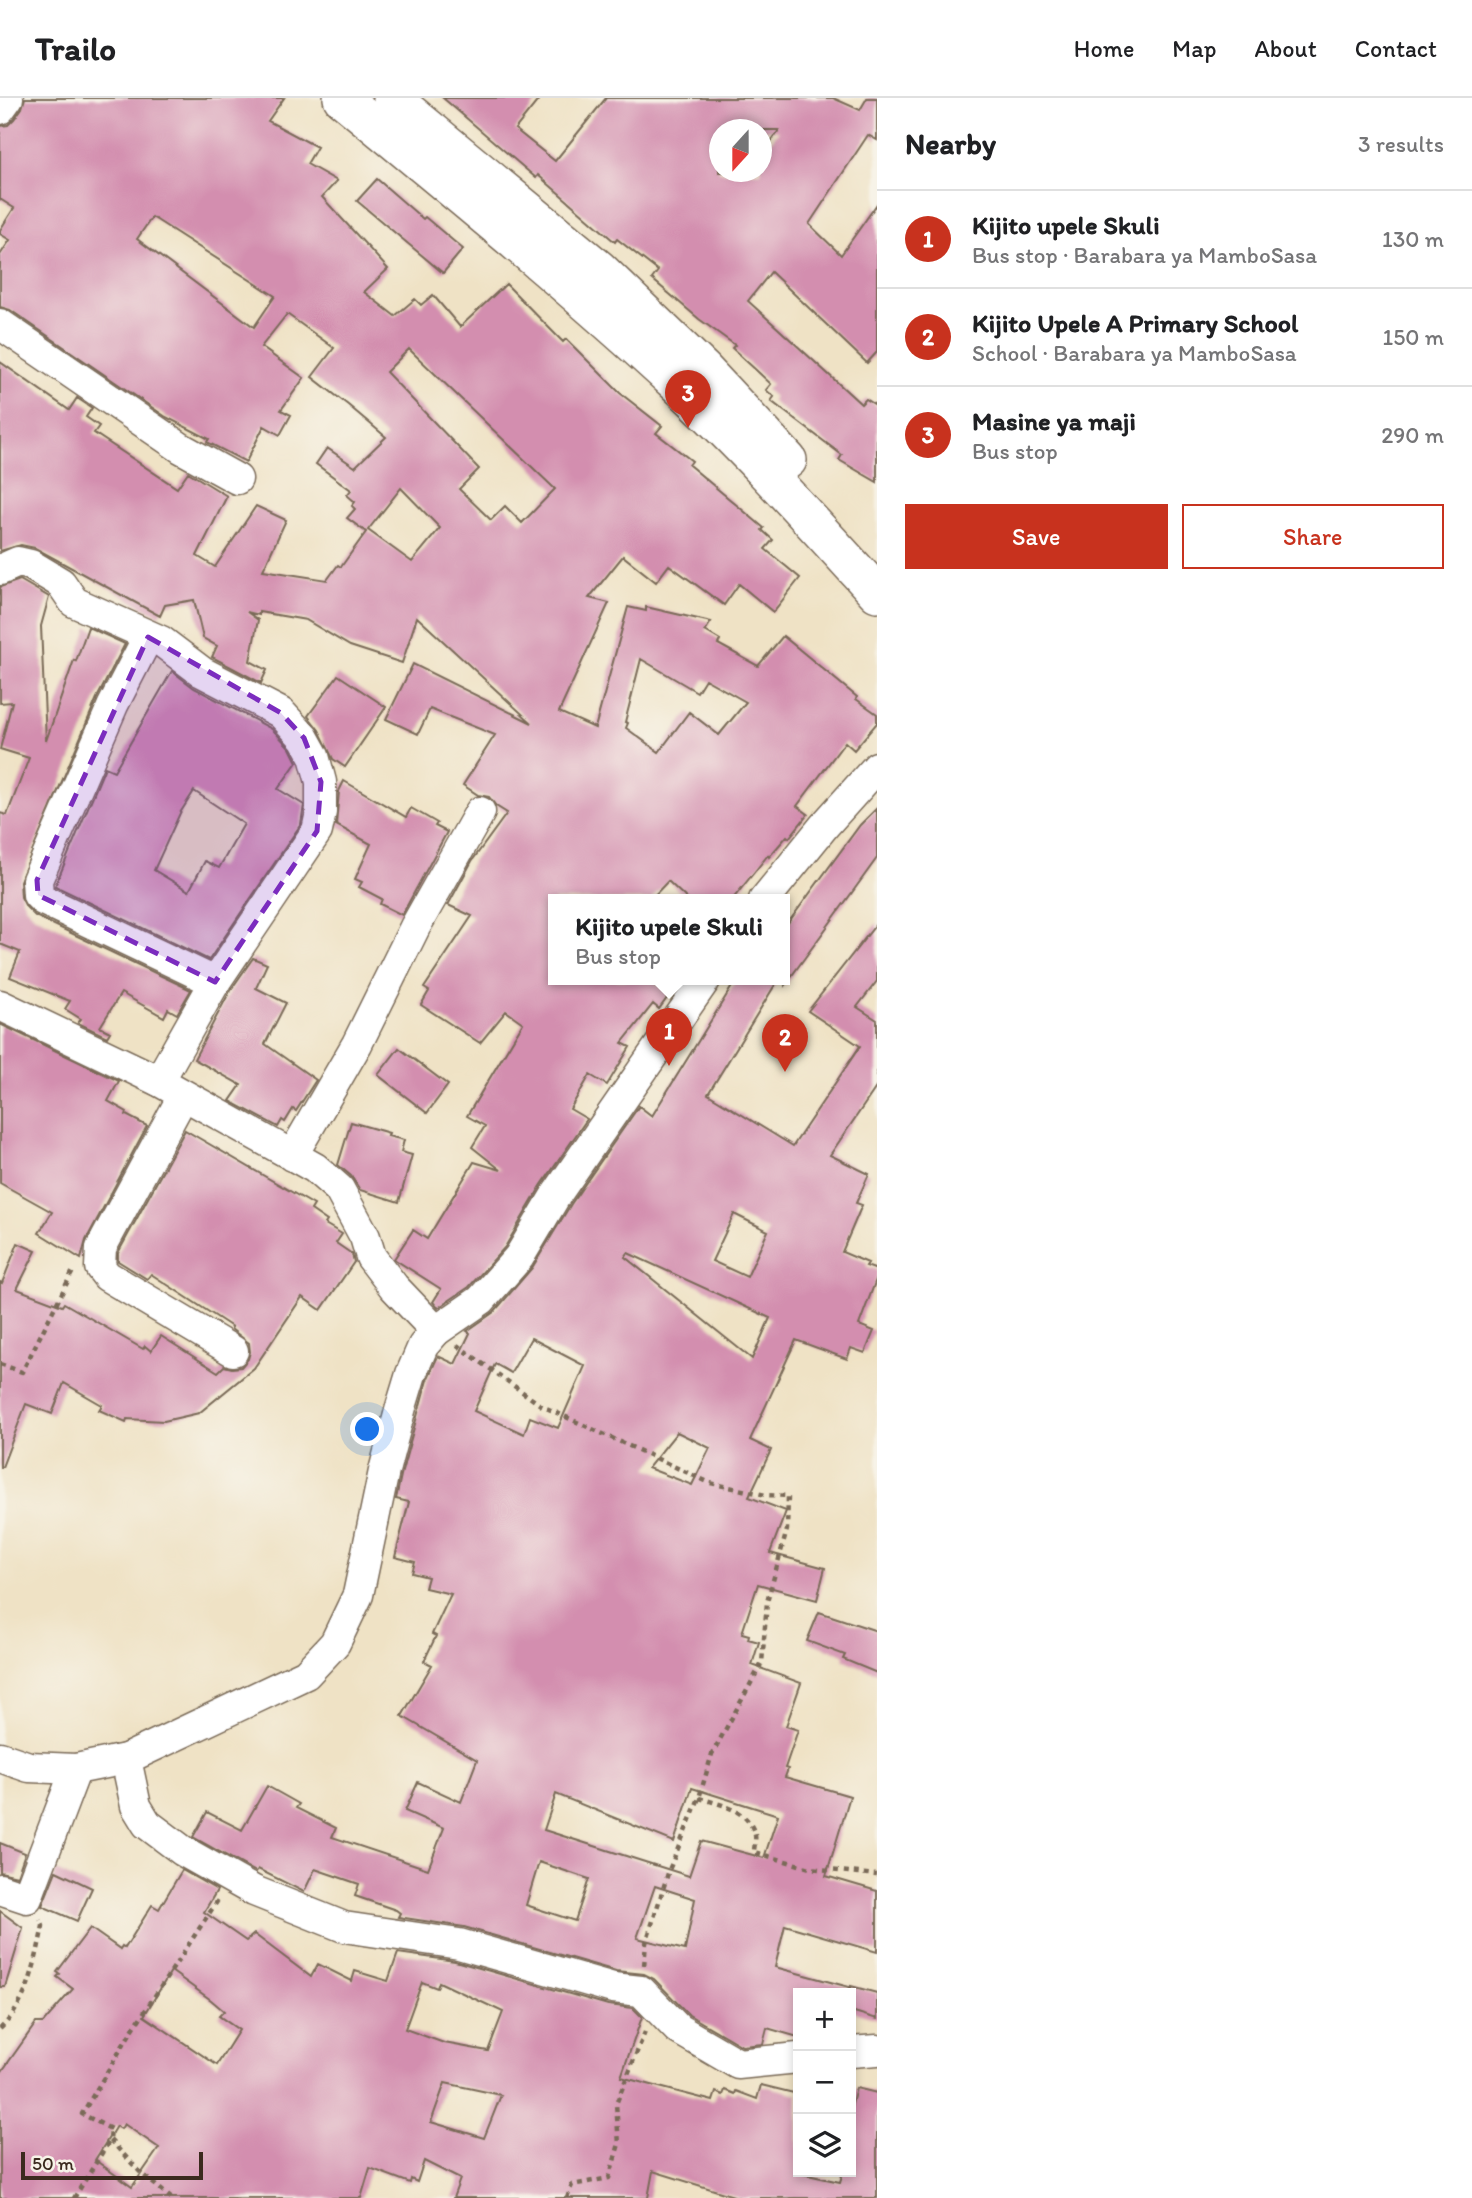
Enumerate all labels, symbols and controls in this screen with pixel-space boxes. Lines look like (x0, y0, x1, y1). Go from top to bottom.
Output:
text: Trailo (35, 29, 116, 68)
text: Home (1074, 34, 1134, 63)
text: Map (1172, 34, 1216, 63)
text: About (1254, 34, 1317, 63)
text: Contact (1355, 34, 1437, 63)
north arrow (709, 119, 772, 182)
text: Nearby (905, 125, 996, 162)
text: 3 results (1358, 130, 1444, 158)
text: Kijito upele Skuli (972, 209, 1160, 241)
text: 1 (923, 225, 933, 253)
text: 130 m (1382, 225, 1444, 253)
text: Bus stop · Barabara ya MamboSasa (972, 241, 1317, 269)
text: Kijito Upele A Primary School (972, 307, 1298, 339)
text: 2 (922, 323, 934, 351)
text: 150 m (1383, 323, 1444, 351)
text: School · Barabara ya MamboSasa (972, 339, 1297, 367)
pin: 3 (665, 370, 711, 428)
text: Masine ya maji (972, 405, 1136, 437)
text: 3 (922, 421, 934, 449)
text: 290 m (1381, 421, 1444, 449)
text: Bus stop (972, 437, 1058, 465)
button: Save (905, 504, 1168, 569)
button: Share (1182, 504, 1444, 569)
popup (548, 894, 790, 985)
text: Kijito upele Skuli (575, 910, 763, 942)
text: Bus stop (575, 942, 661, 970)
pin: 1 (646, 1008, 692, 1066)
pin: 2 (762, 1014, 808, 1072)
your location (350, 1412, 384, 1446)
map controls (793, 1988, 856, 2177)
button: + (793, 1988, 856, 2051)
button: − (793, 2051, 856, 2114)
button: layers (793, 2114, 856, 2177)
scale bar (21, 2149, 203, 2181)
text: 50 m (32, 2152, 74, 2175)

